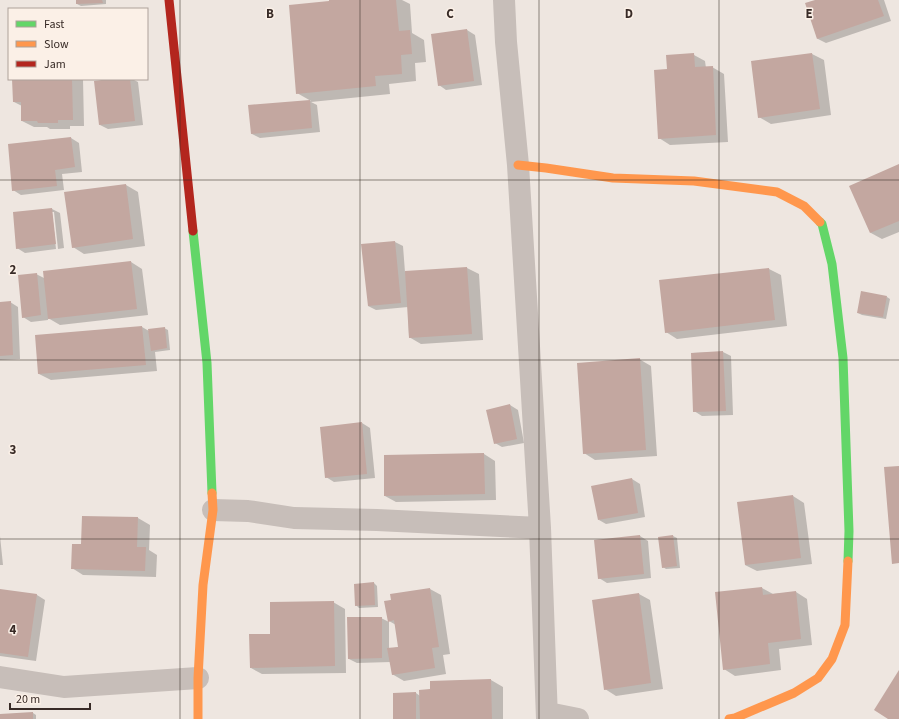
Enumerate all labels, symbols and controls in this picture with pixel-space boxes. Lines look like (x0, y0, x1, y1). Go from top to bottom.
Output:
text: B (266, 5, 274, 23)
text: C (446, 5, 454, 23)
text: D (625, 5, 633, 23)
text: E (805, 5, 813, 23)
legend (8, 8, 148, 80)
text: Fast (44, 16, 64, 33)
text: Slow (44, 36, 69, 53)
text: Jam (44, 56, 66, 73)
text: 2 (10, 261, 17, 279)
text: 3 (10, 441, 17, 459)
text: 4 (10, 621, 17, 639)
scale bar (10, 685, 90, 711)
text: 20 m (16, 691, 40, 708)

